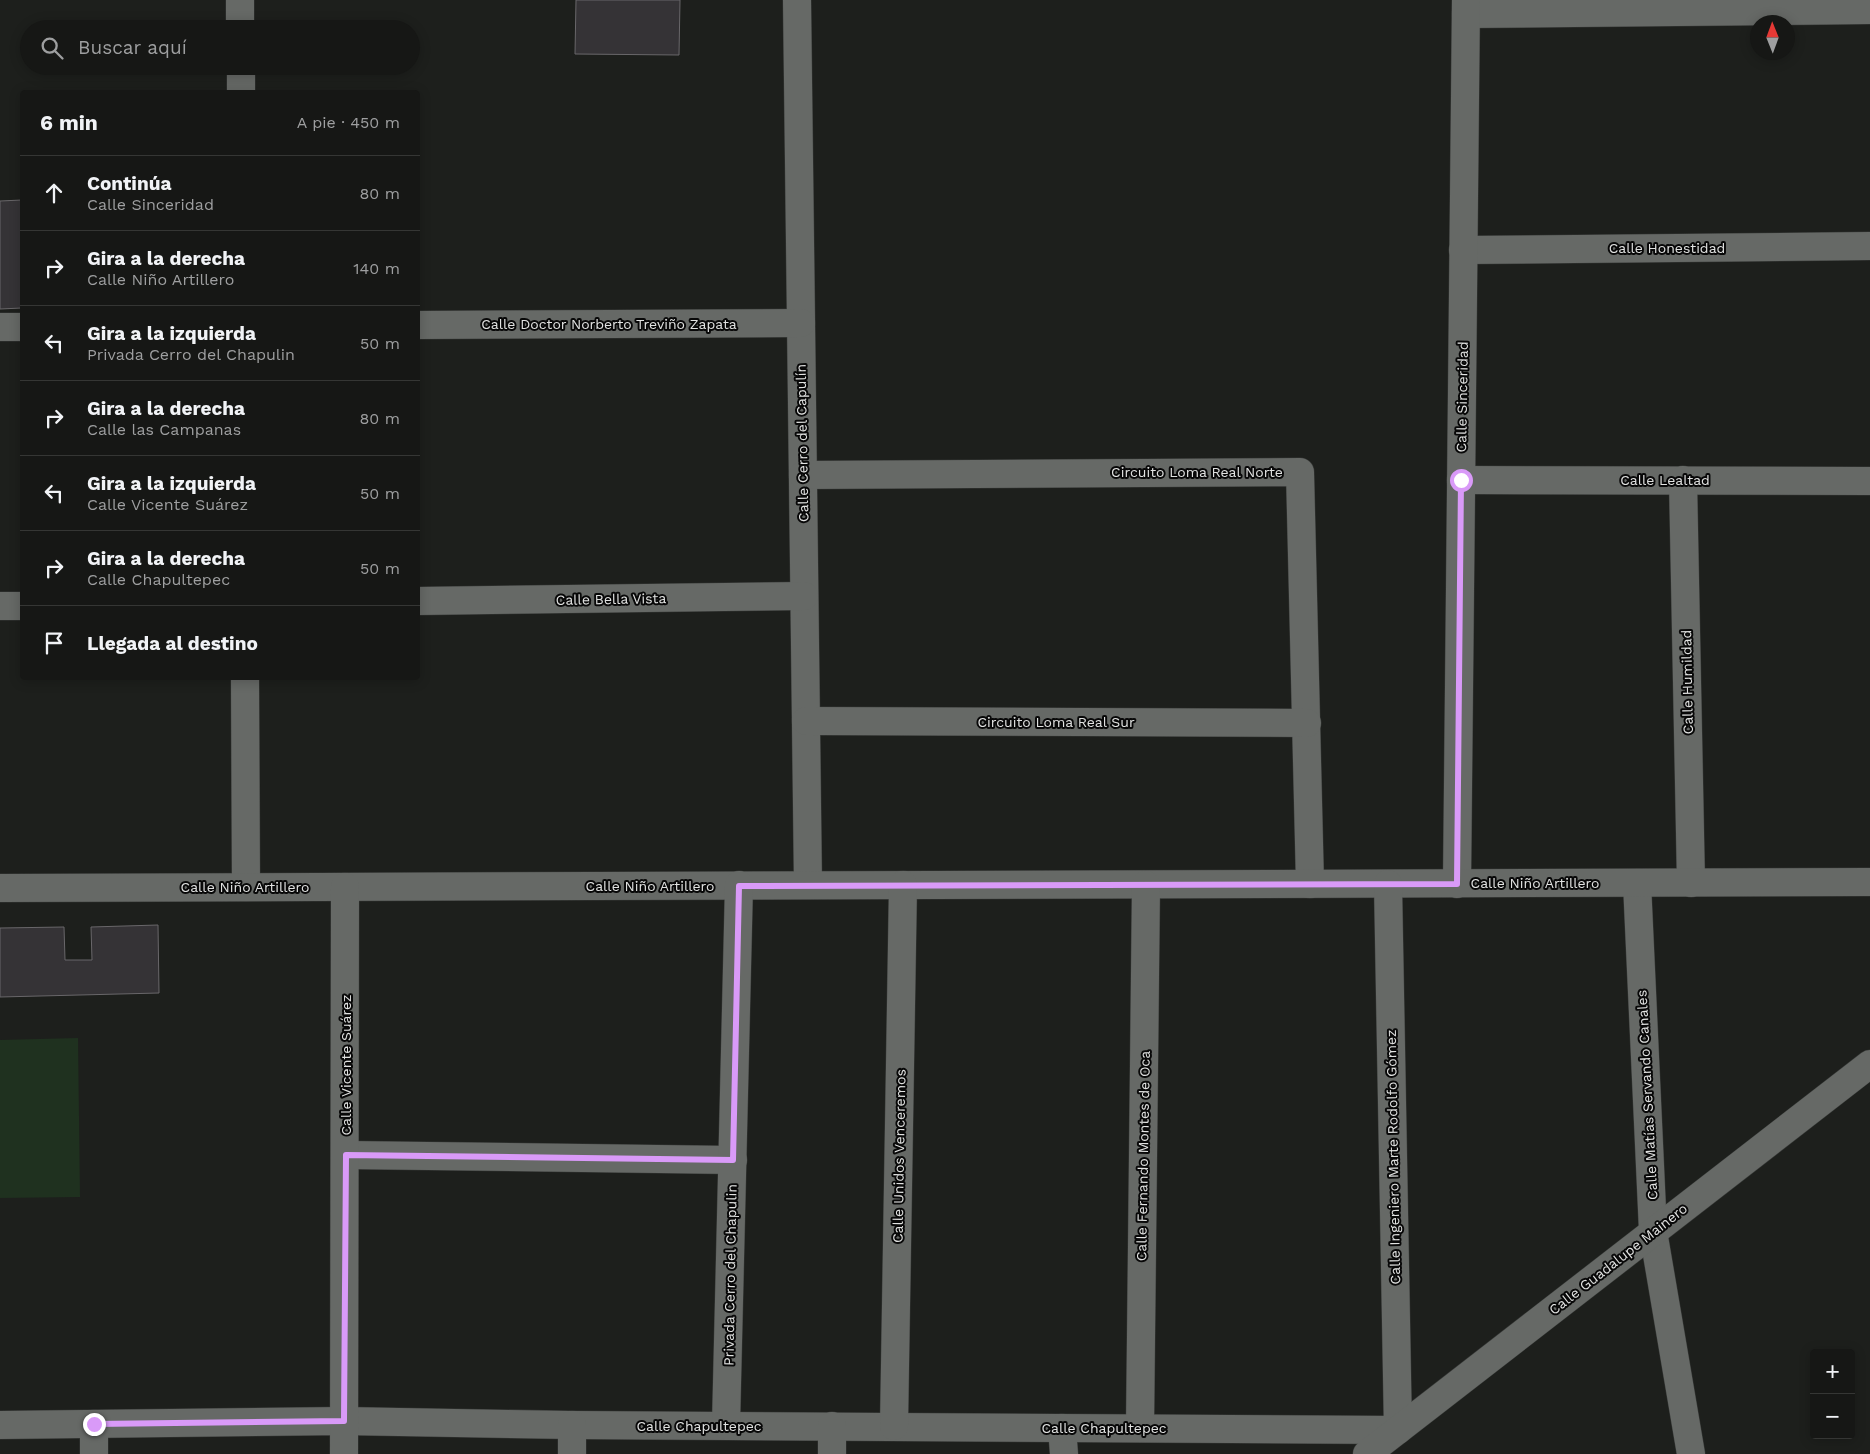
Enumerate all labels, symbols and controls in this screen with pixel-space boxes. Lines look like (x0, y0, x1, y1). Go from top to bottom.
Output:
north arrow (1750, 15, 1795, 60)
search box (20, 20, 420, 75)
icon: search (38, 34, 66, 62)
text: Buscar aquí (78, 36, 187, 59)
text: 6 min (40, 110, 98, 135)
text: A pie · 450 m (297, 113, 400, 132)
text: Continúa (87, 172, 171, 195)
icon: ahead (40, 179, 68, 207)
text: 80 m (359, 184, 400, 203)
text: Calle Sinceridad (87, 195, 214, 214)
street label: Calle Honestidad (1609, 240, 1725, 256)
text: Gira a la derecha (87, 247, 245, 270)
icon: right (40, 254, 68, 282)
text: 140 m (353, 259, 400, 278)
text: Calle Niño Artillero (87, 270, 234, 289)
street label: Calle Doctor Norberto Treviño Zapata (481, 316, 737, 332)
text: Gira a la izquierda (87, 322, 256, 345)
icon: left (40, 329, 68, 357)
text: 50 m (360, 334, 400, 353)
street label: Calle Sinceridad (1453, 341, 1471, 453)
text: Privada Cerro del Chapulin (87, 345, 295, 364)
street label: Calle Cerro del Capulín (793, 364, 811, 522)
text: Gira a la derecha (87, 397, 245, 420)
icon: right (40, 404, 68, 432)
text: 80 m (359, 409, 400, 428)
text: Calle las Campanas (87, 420, 241, 439)
street label: Circuito Loma Real Norte (1111, 464, 1283, 480)
route start (1450, 469, 1473, 492)
text: Gira a la izquierda (87, 472, 256, 495)
street label: Calle Lealtad (1620, 472, 1710, 488)
icon: left (40, 479, 68, 507)
text: 50 m (360, 484, 400, 503)
text: Calle Vicente Suárez (87, 495, 248, 514)
text: Gira a la derecha (87, 547, 245, 570)
icon: right (40, 554, 68, 582)
text: 50 m (360, 559, 400, 578)
text: Calle Chapultepec (87, 570, 230, 589)
street label: Calle Bella Vista (556, 590, 667, 608)
icon: arrive (40, 629, 68, 657)
street label: Calle Humildad (1678, 630, 1696, 734)
text: Llegada al destino (87, 632, 258, 655)
street label: Circuito Loma Real Sur (977, 714, 1135, 730)
street label: Calle Niño Artillero (1471, 875, 1599, 891)
street label: Calle Niño Artillero (586, 878, 714, 894)
street label: Calle Niño Artillero (181, 879, 309, 895)
street label: Calle Matías Servando Canales (1634, 990, 1660, 1200)
street label: Calle Vicente Suárez (338, 995, 354, 1135)
street label: Calle Ingeniero Marte Rodolfo Gómez (1383, 1029, 1403, 1285)
street label: Calle Fernando Montes de Oca (1133, 1051, 1153, 1261)
street label: Calle Unidos Venceremos (889, 1069, 909, 1243)
street label: Privada Cerro del Chapulin (720, 1184, 740, 1366)
street label: Calle Guadalupe Mainero (1546, 1200, 1690, 1318)
map controls (1810, 1349, 1855, 1439)
button: + (1810, 1349, 1855, 1394)
button: − (1810, 1394, 1855, 1439)
route end (83, 1413, 106, 1436)
street label: Calle Chapultepec (636, 1418, 762, 1434)
street label: Calle Chapultepec (1041, 1420, 1167, 1436)

